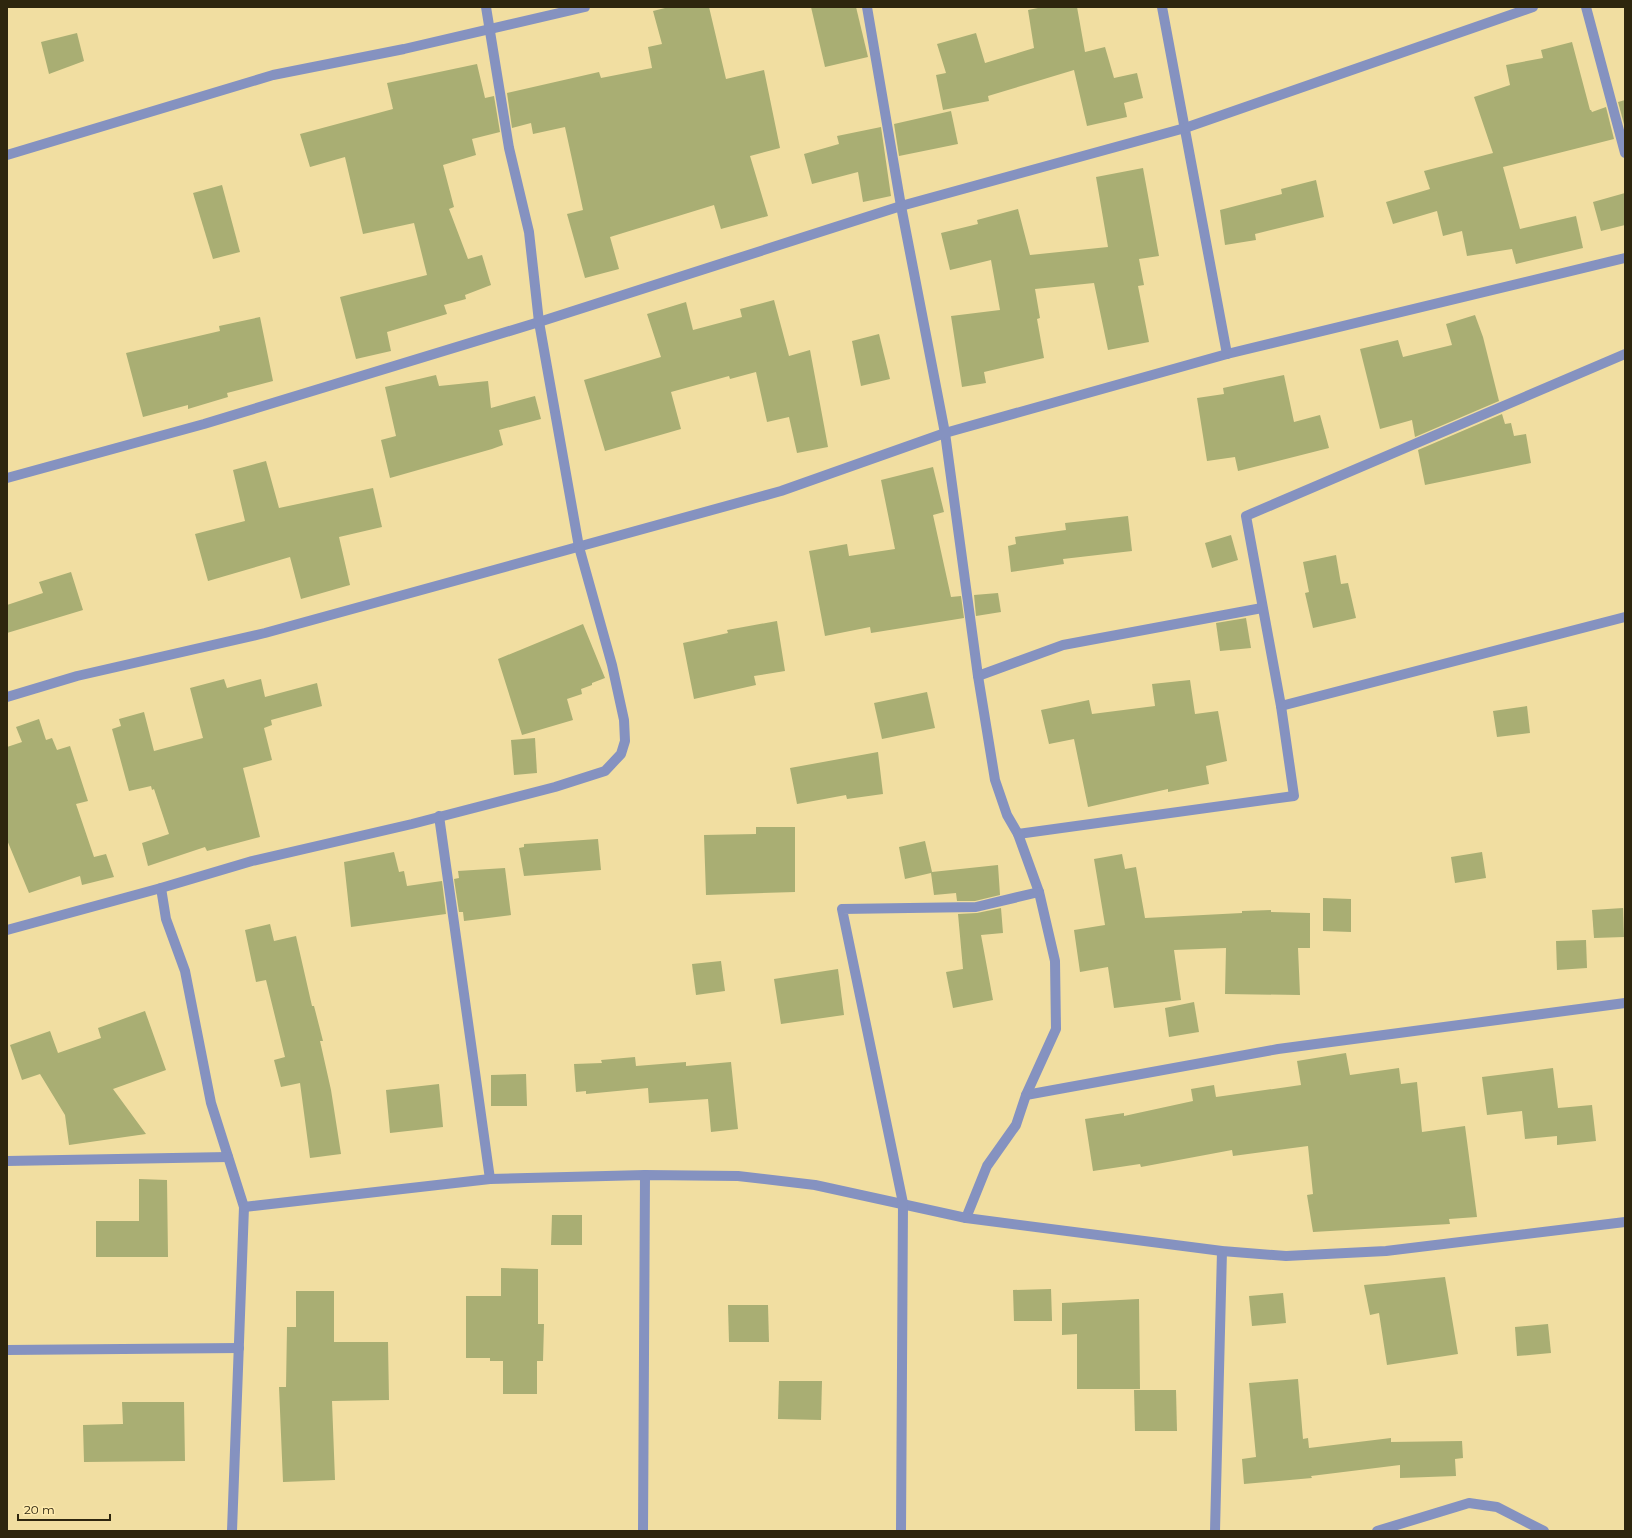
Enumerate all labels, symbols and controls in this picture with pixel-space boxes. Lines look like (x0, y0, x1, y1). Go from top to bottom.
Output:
scale bar (18, 1496, 110, 1522)
text: 20 m (24, 1502, 55, 1517)

